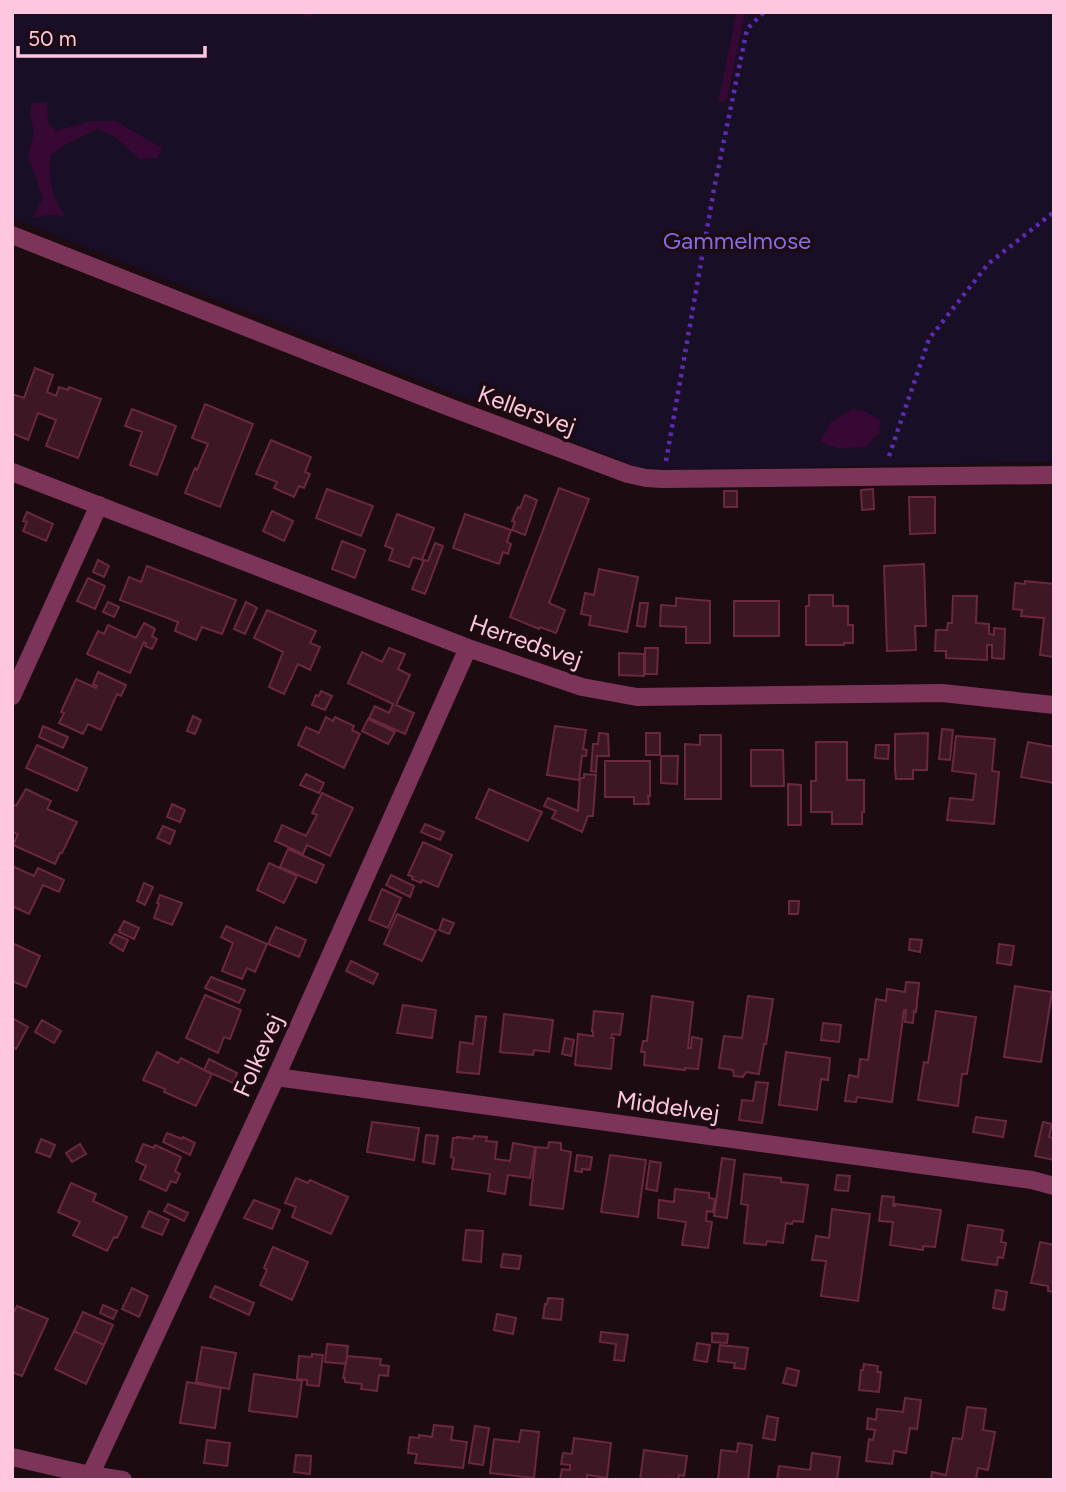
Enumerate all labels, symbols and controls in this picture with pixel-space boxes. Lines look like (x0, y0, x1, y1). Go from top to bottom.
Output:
scale bar (18, 14, 205, 58)
text: 50 m (28, 26, 77, 51)
park label: Gammelmose (663, 226, 811, 255)
street label: Kellersvej (474, 379, 580, 441)
street label: Herredsvej (466, 608, 586, 674)
street label: Folkevej (227, 1009, 289, 1101)
street label: Middelvej (614, 1084, 722, 1128)

